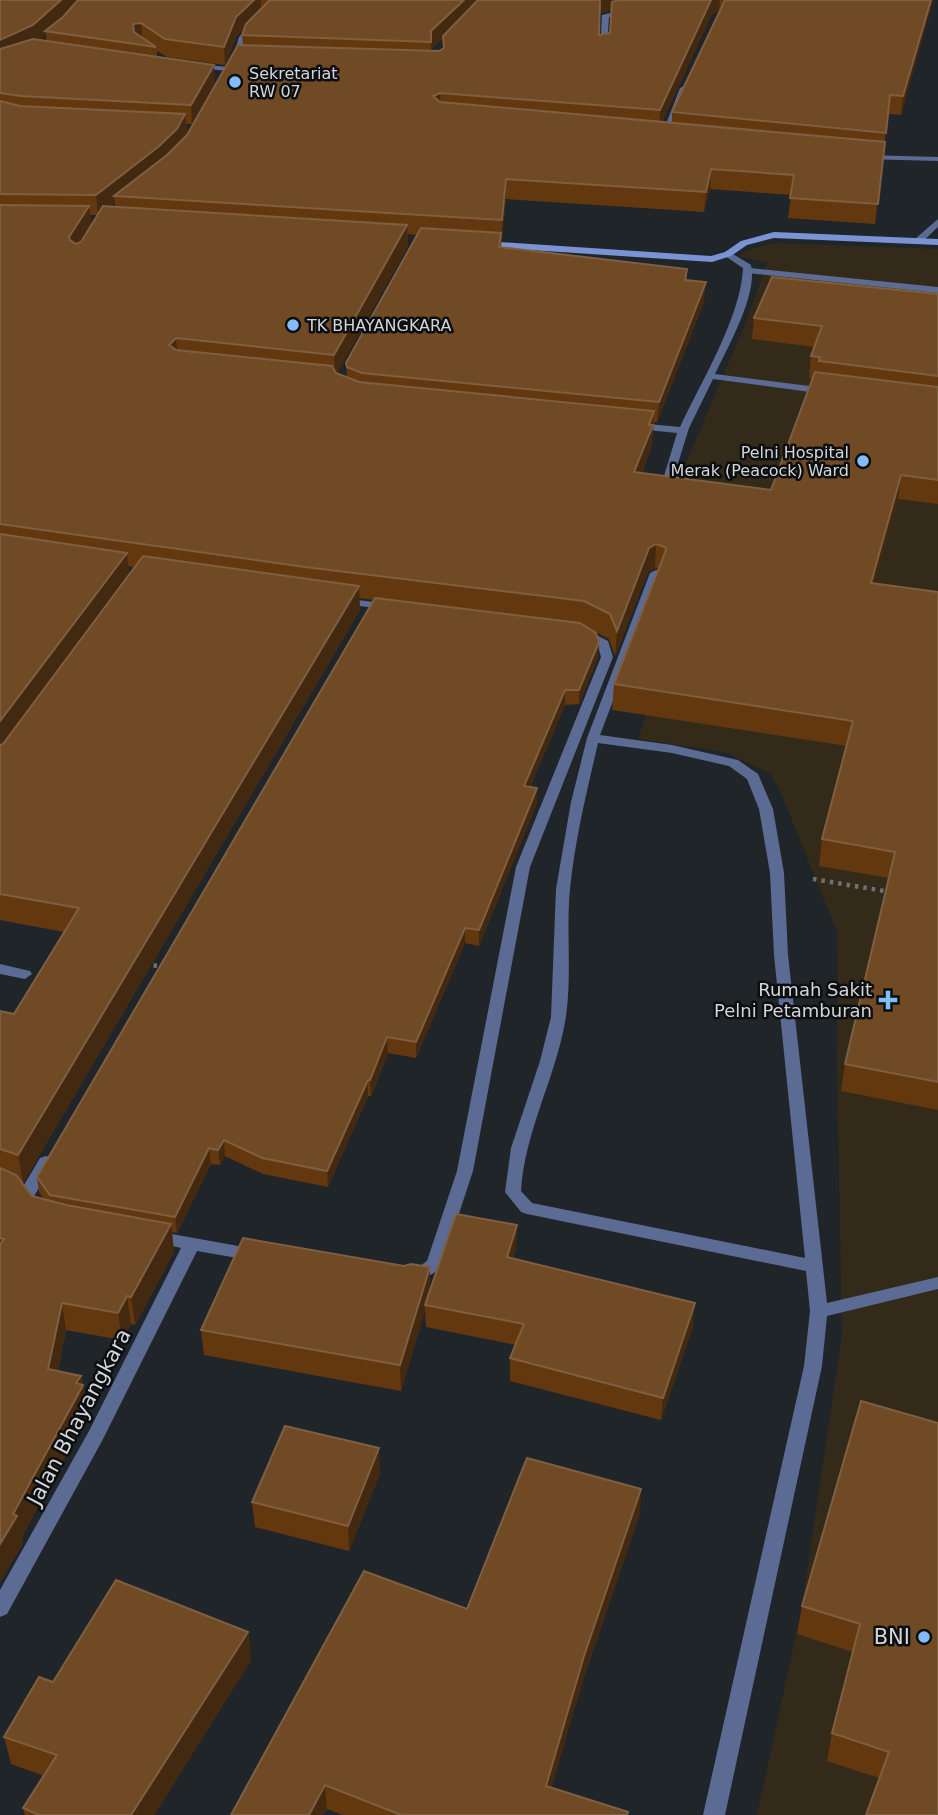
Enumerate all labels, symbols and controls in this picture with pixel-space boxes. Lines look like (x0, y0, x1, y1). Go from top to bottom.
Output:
place label: Sekretariat RW 07 (249, 64, 338, 101)
marker: Sekretariat RW 07 (227, 74, 243, 90)
place label: TK BHAYANGKARA (306, 316, 452, 335)
marker: TK BHAYANGKARA (285, 317, 301, 333)
place label: Pelni Hospital Merak (Peacock) Ward (671, 443, 849, 480)
marker: Pelni Hospital Merak (Peacock) Ward (855, 453, 871, 469)
place label: Rumah Sakit Pelni Petamburan (714, 979, 872, 1021)
marker: Rumah Sakit Pelni Petamburan (878, 990, 898, 1010)
street label: Jalan Bhayangkara (21, 1325, 136, 1511)
place label: BNI (874, 1625, 910, 1649)
marker: BNI (916, 1629, 932, 1645)

